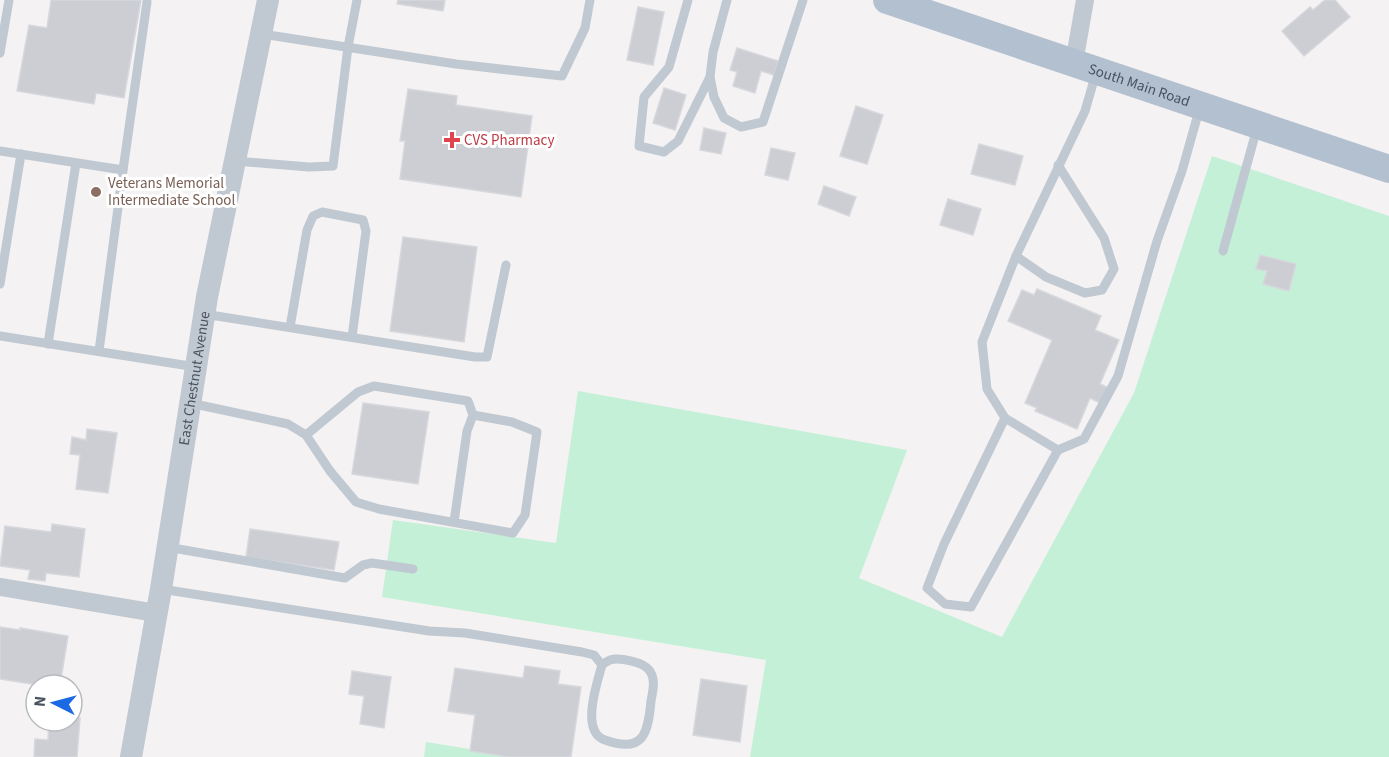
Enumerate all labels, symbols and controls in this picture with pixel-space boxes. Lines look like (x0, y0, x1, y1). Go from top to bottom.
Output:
street label: South Main Road (1085, 58, 1193, 112)
place label: CVS Pharmacy (464, 130, 554, 151)
marker: CVS Pharmacy (445, 133, 459, 147)
place label: Veterans Memorial Intermediate School (108, 173, 235, 211)
marker: Veterans Memorial Intermediate School (89, 185, 103, 199)
street label: East Chestnut Avenue (174, 310, 216, 447)
north arrow (24, 673, 84, 733)
text: N (29, 695, 52, 708)

